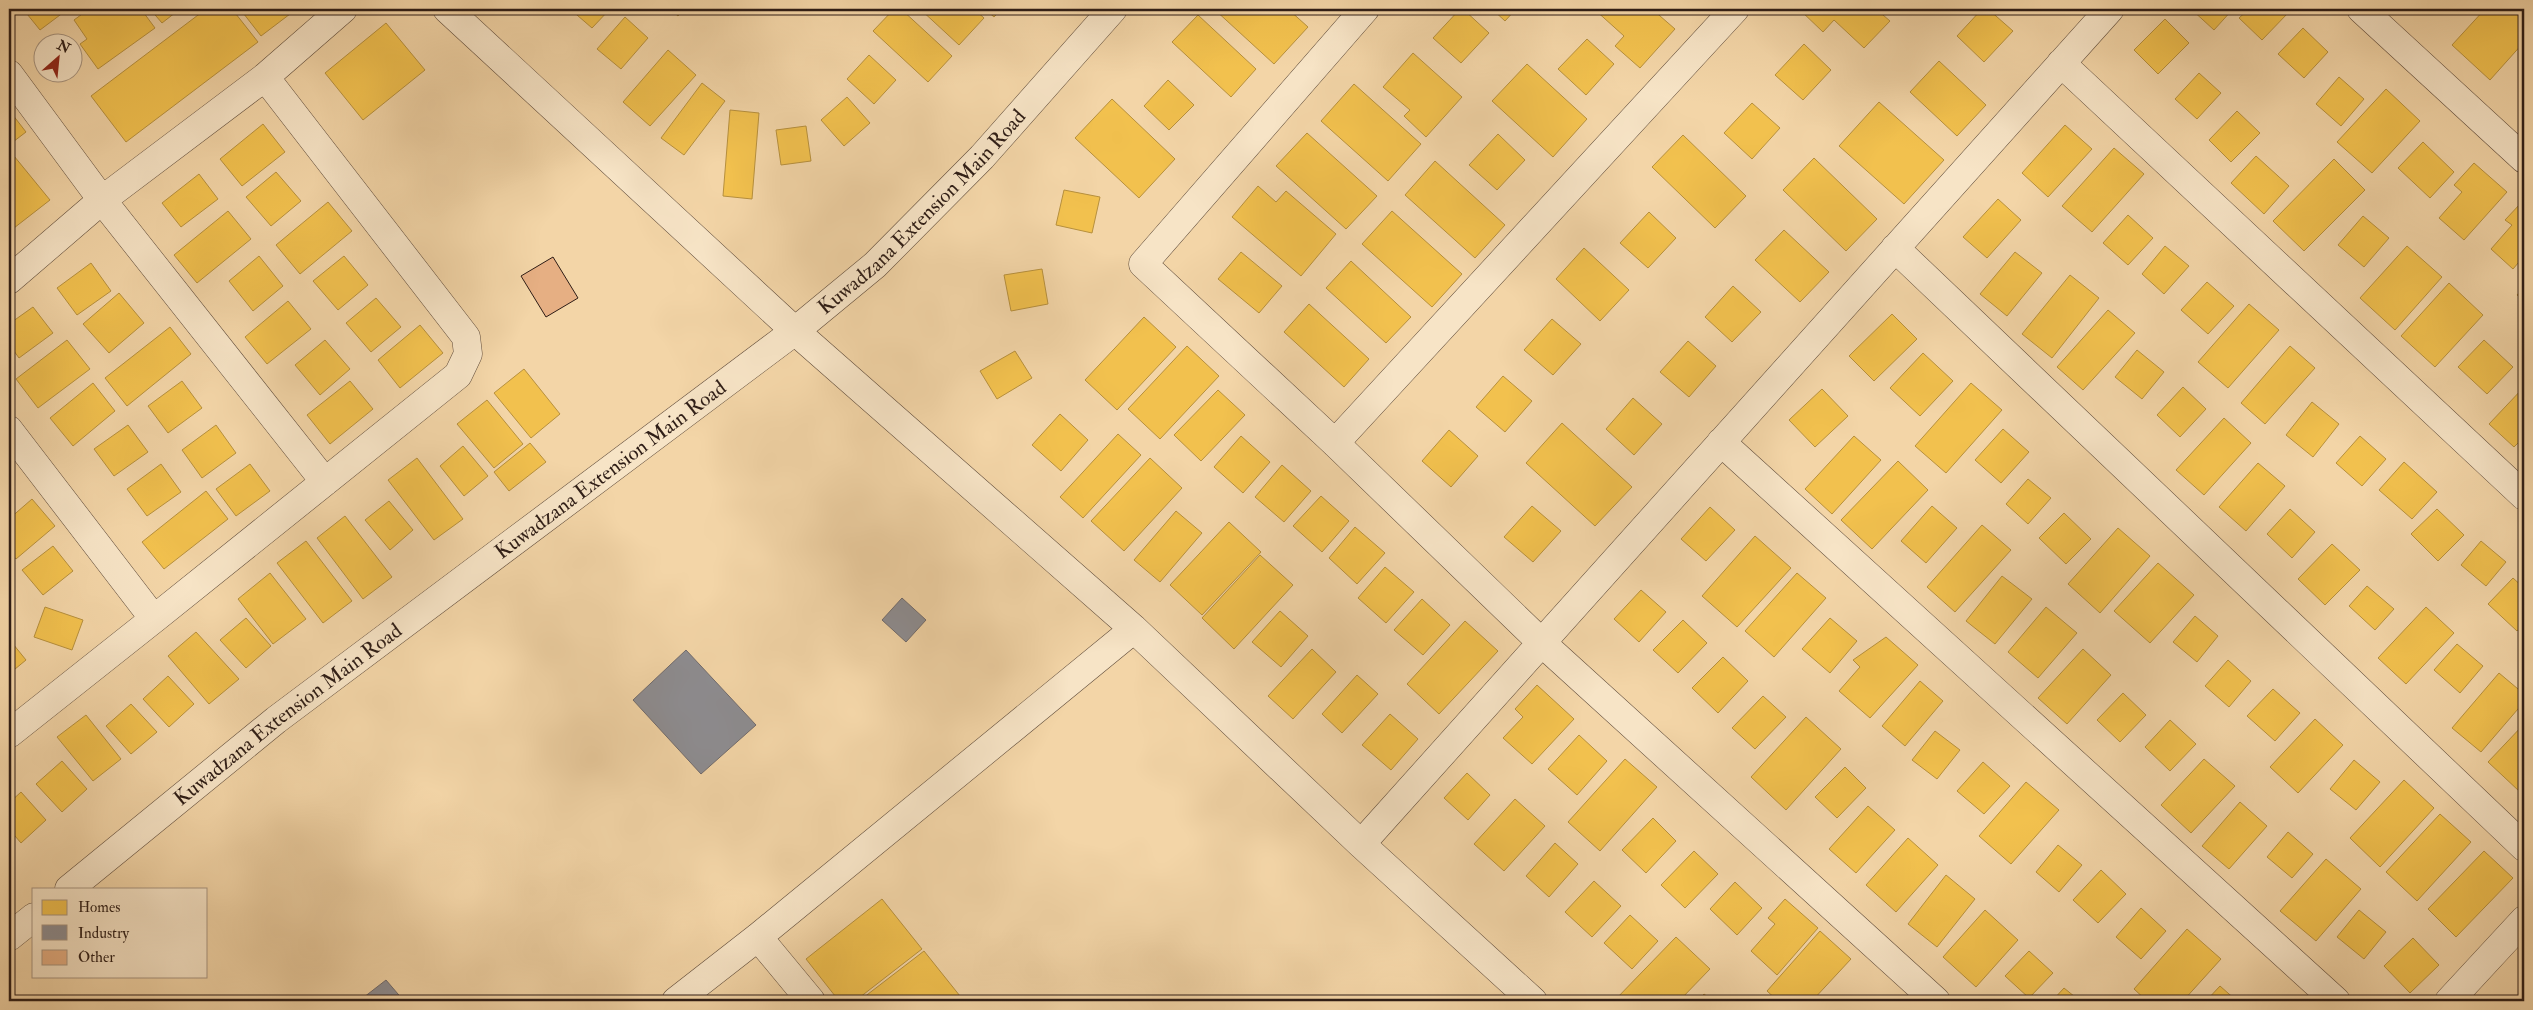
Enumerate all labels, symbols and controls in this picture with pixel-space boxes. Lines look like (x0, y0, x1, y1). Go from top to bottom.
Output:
north arrow (32, 32, 82, 82)
text: N (53, 36, 74, 57)
street label: Kuwadzana Extension Main Road (812, 103, 1032, 321)
street label: Kuwadzana Extension Main Road (490, 374, 732, 565)
street label: Kuwadzana Extension Main Road (168, 617, 408, 812)
legend (32, 888, 208, 978)
text: Homes (78, 898, 120, 917)
text: Industry (78, 924, 129, 943)
text: Other (78, 948, 115, 967)

